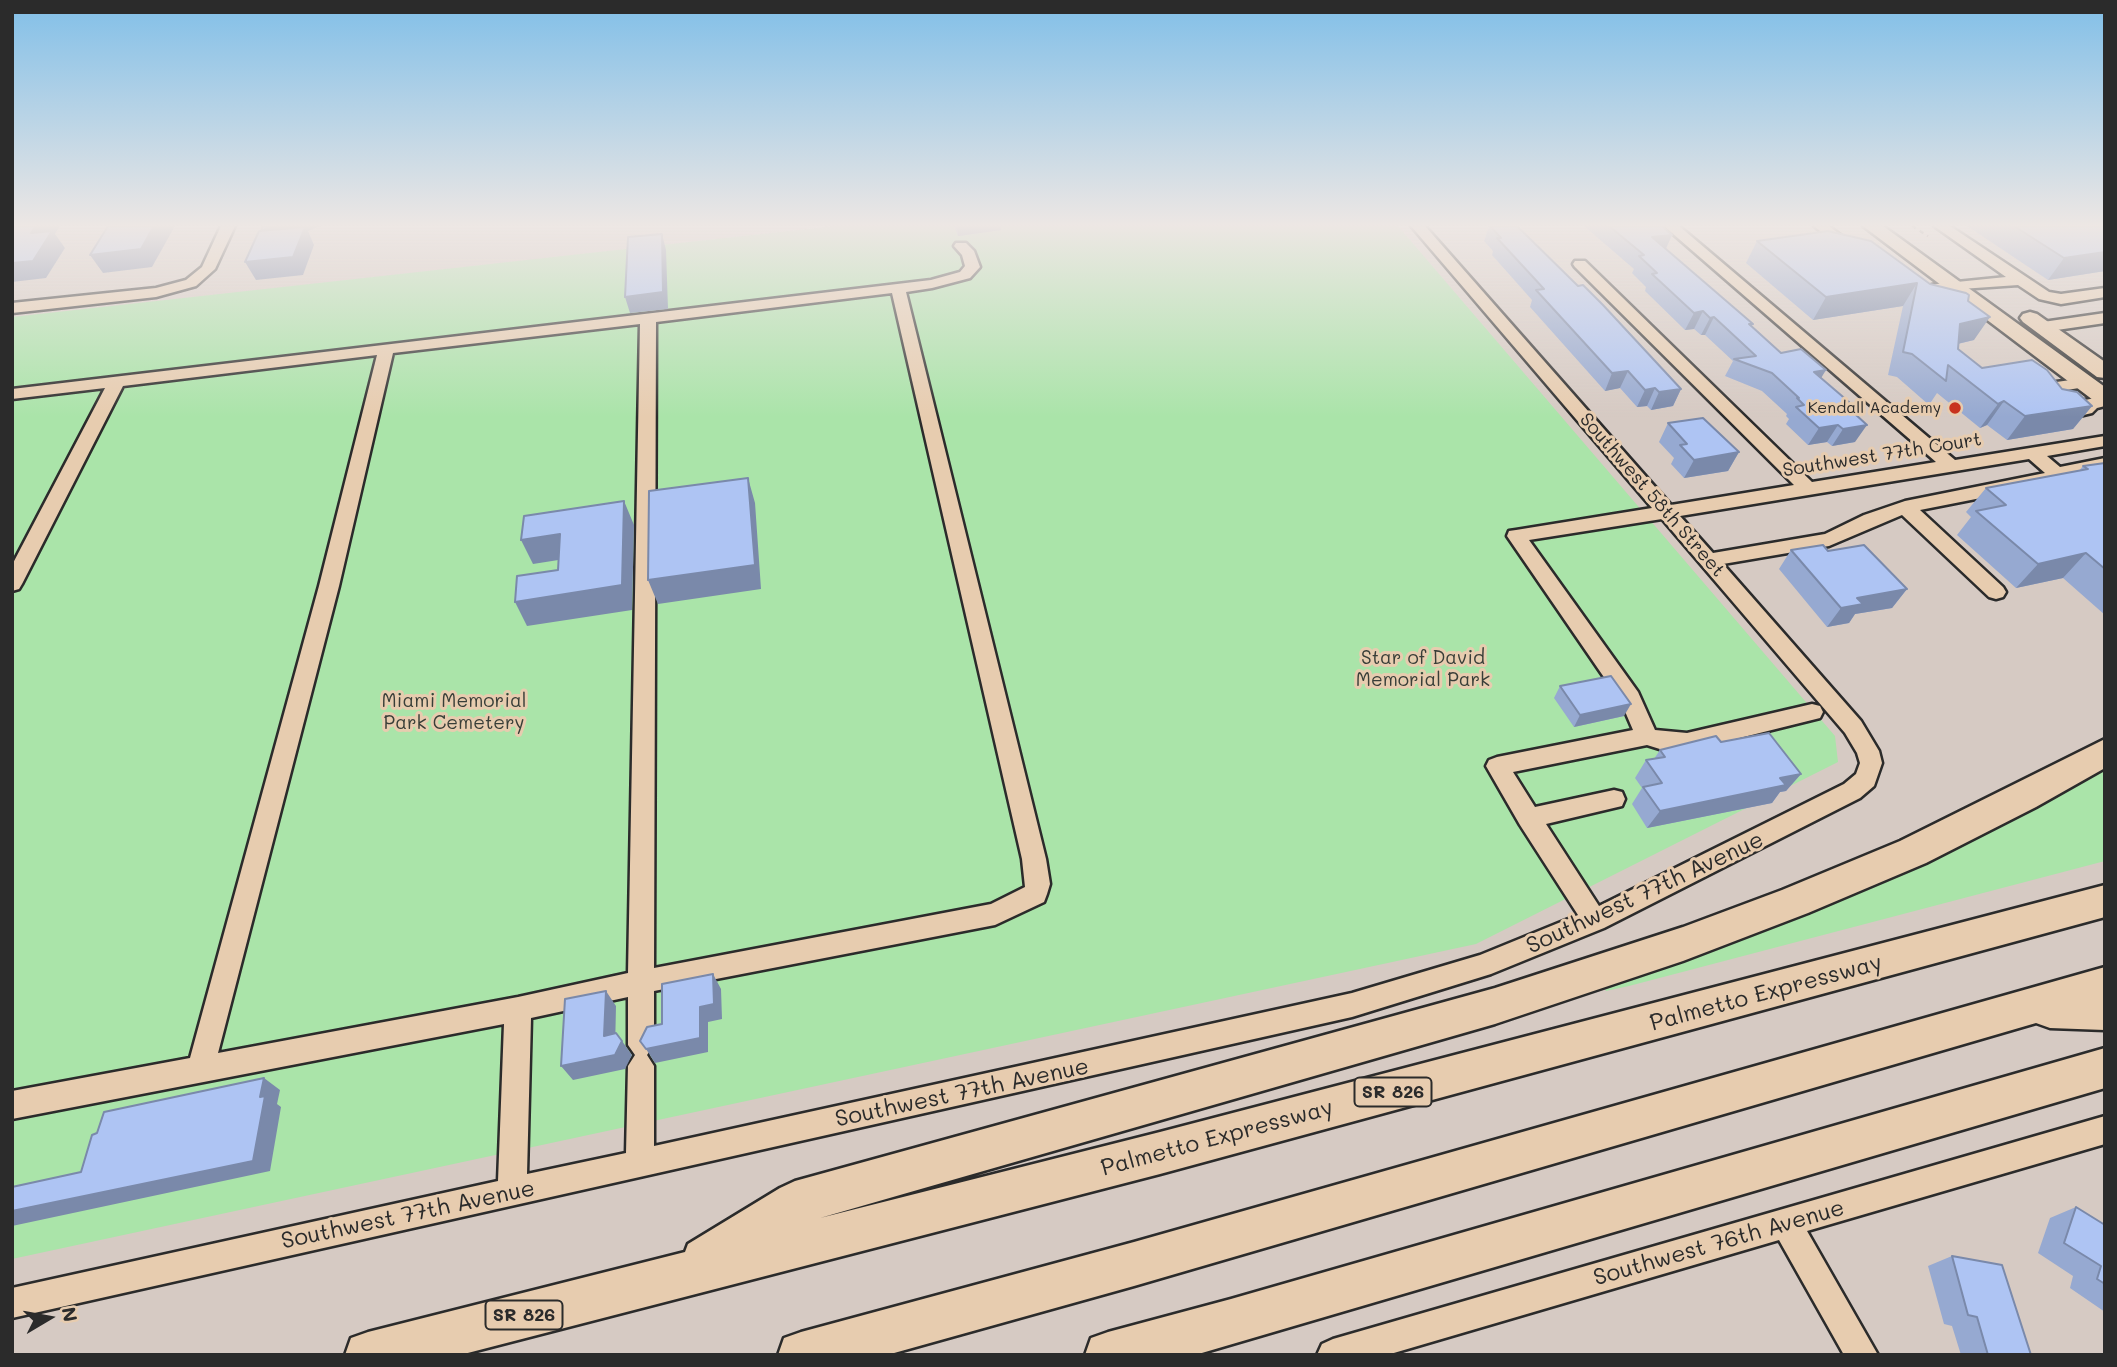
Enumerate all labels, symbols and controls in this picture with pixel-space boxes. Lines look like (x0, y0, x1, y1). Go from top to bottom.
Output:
place label: Kendall Academy (1808, 398, 1941, 418)
marker: Kendall Academy (1947, 400, 1963, 416)
street label: Southwest 58th Street (1575, 408, 1729, 582)
street label: Southwest 77th Court (1781, 428, 1983, 482)
park label: Star of David Memorial Park (1356, 647, 1490, 691)
park label: Miami Memorial Park Cemetery (381, 690, 527, 734)
street label: Southwest 77th Avenue (1522, 826, 1768, 960)
street label: Palmetto Expressway (1647, 949, 1885, 1037)
street label: Southwest 77th Avenue (833, 1053, 1091, 1133)
road number: SR 826 (1354, 1078, 1432, 1106)
street label: Palmetto Expressway (1098, 1094, 1336, 1182)
street label: Southwest 77th Avenue (279, 1175, 537, 1255)
street label: Southwest 76th Avenue (1590, 1194, 1848, 1292)
north arrow (14, 1283, 84, 1353)
road number: SR 826 (486, 1300, 562, 1330)
text: N (57, 1305, 84, 1324)

